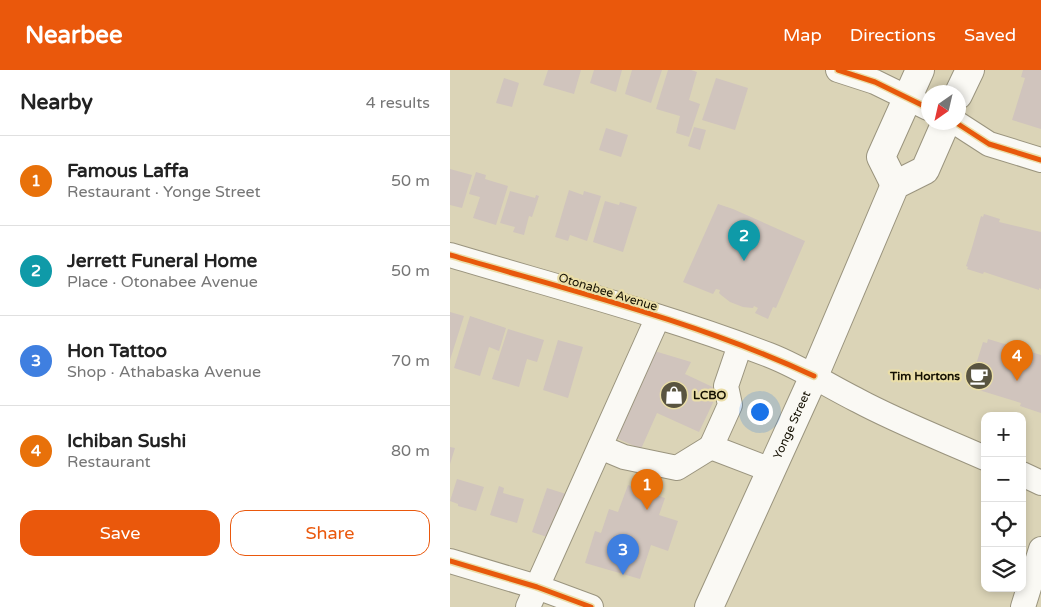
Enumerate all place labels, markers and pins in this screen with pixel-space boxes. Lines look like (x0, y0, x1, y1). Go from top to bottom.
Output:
pin: 2 (728, 220, 760, 261)
pin: 4 (1001, 340, 1033, 381)
cafe icon: Tim Hortons (964, 361, 994, 391)
place label: Tim Hortons (889, 369, 960, 383)
shop icon: LCBO (659, 380, 689, 410)
place label: LCBO (693, 388, 727, 402)
pin: 1 (631, 469, 663, 510)
pin: 3 (607, 534, 639, 575)

